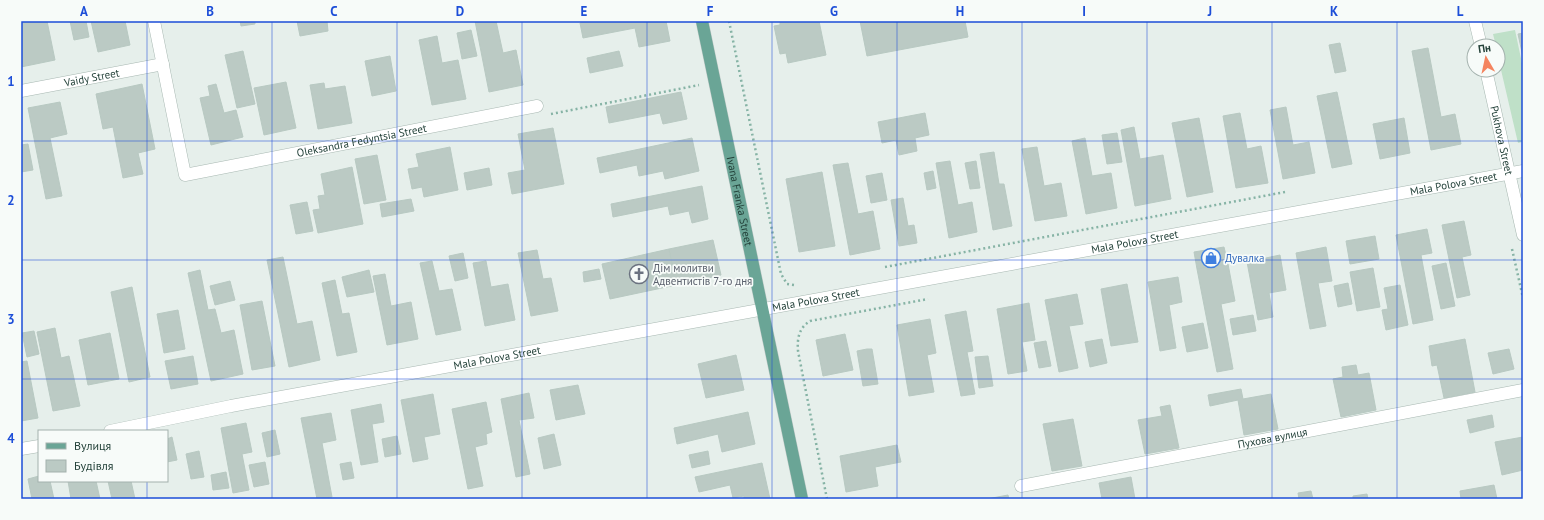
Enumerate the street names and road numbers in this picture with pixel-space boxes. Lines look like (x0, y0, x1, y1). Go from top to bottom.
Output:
street label: Vaidy Street (62, 65, 121, 90)
street label: Pukhova Street (1487, 104, 1516, 177)
street label: Oleksandra Fedyntsia Street (295, 121, 428, 160)
street label: Ivana Franka Street (723, 155, 756, 247)
street label: Mala Polova Street (1409, 169, 1498, 198)
street label: Mala Polova Street (1090, 227, 1180, 256)
street label: Mala Polova Street (771, 285, 861, 314)
street label: Mala Polova Street (452, 343, 542, 372)
street label: Пухова вулиця (1236, 424, 1309, 451)

